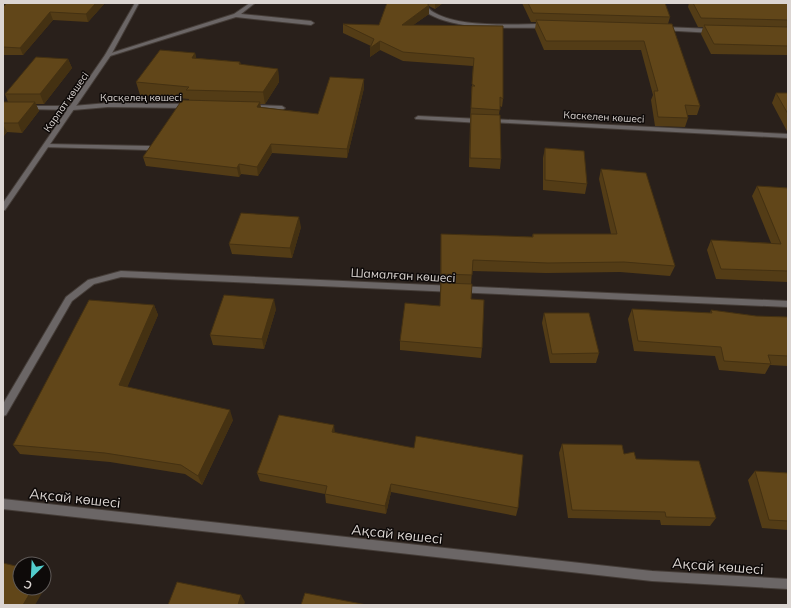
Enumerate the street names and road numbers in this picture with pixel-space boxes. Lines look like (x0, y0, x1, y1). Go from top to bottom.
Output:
street label: Карпат көшесі (40, 69, 92, 135)
street label: Қасқелең көшесі (100, 91, 182, 104)
street label: Каскелен көшесі (563, 108, 645, 126)
street label: Шамалған көшесі (350, 265, 456, 285)
street label: Ақсай көшесі (29, 484, 121, 512)
street label: Ақсай көшесі (351, 520, 443, 548)
street label: Ақсай көшесі (672, 554, 764, 578)

